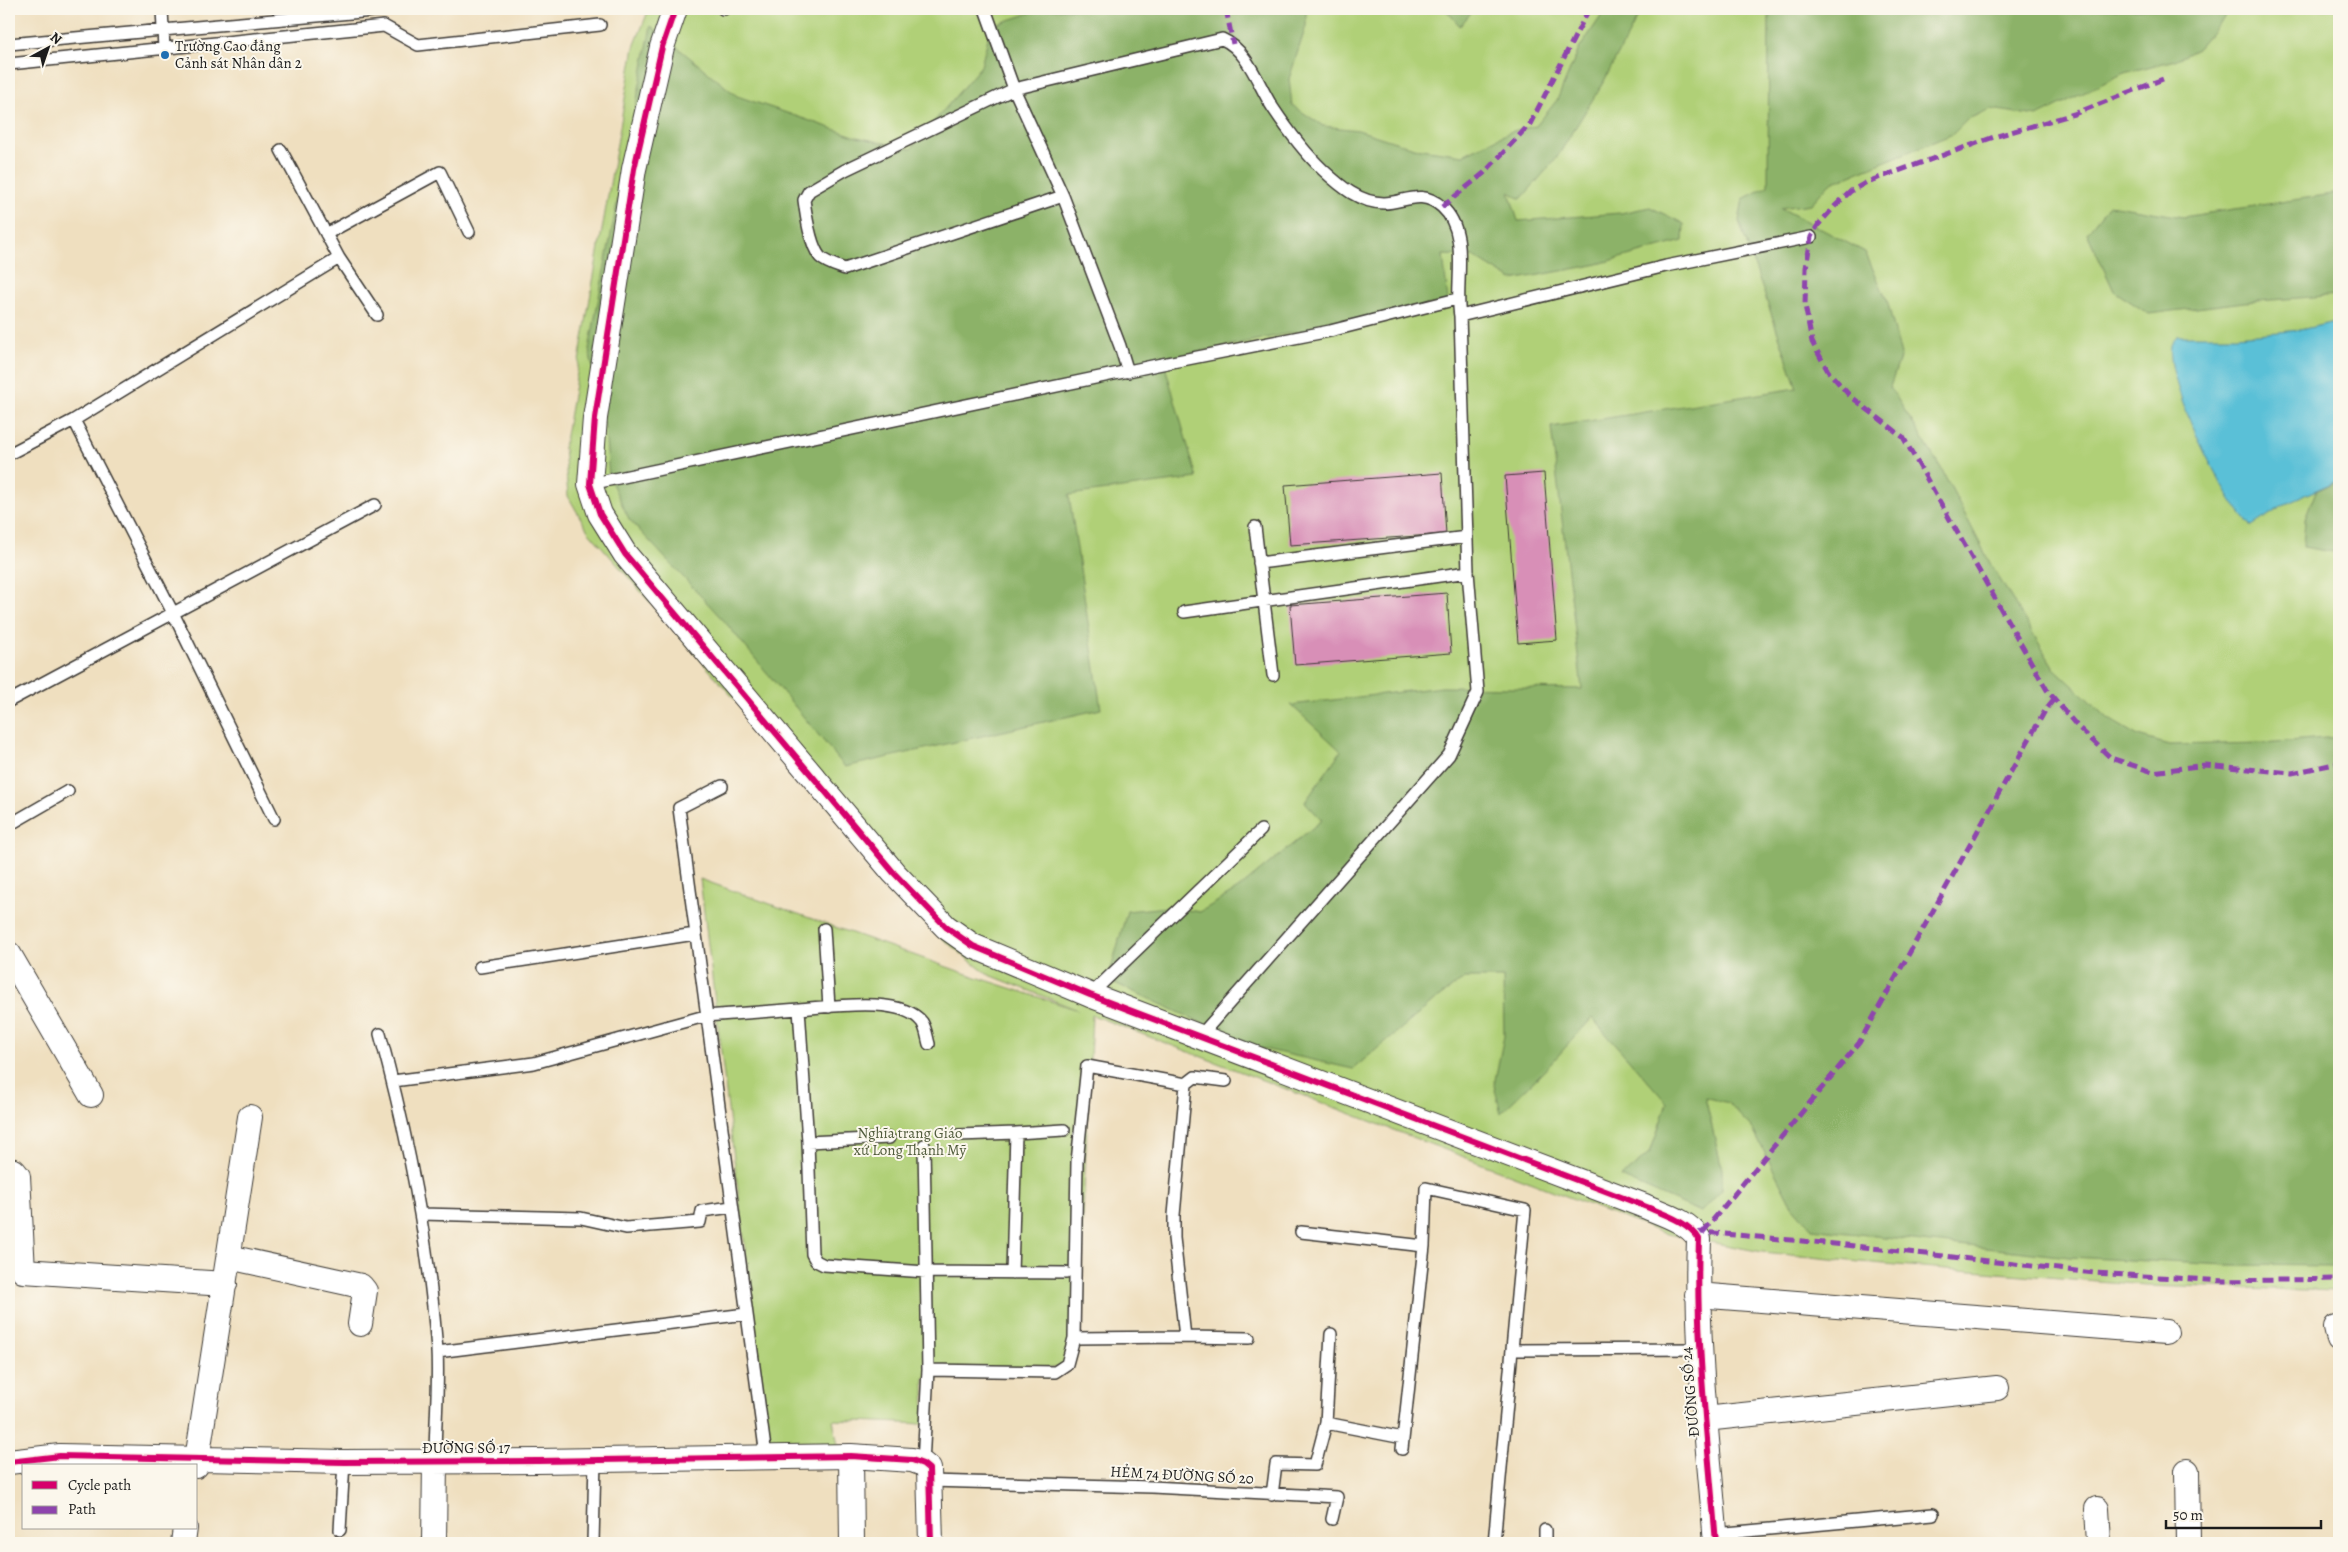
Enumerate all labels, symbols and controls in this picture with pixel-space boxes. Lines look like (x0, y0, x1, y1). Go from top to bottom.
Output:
north arrow (22, 22, 72, 72)
text: N (46, 28, 66, 49)
place label: Trường Cao đẳng Cảnh sát Nhân dân 2 (175, 36, 302, 73)
marker: Trường Cao đẳng Cảnh sát Nhân dân 2 (159, 49, 171, 61)
park label: Nghĩa trang Giáo xứ Long Thạnh Mỹ (854, 1123, 966, 1160)
street label: ĐƯỜNG SỐ 24 (1676, 1346, 1704, 1438)
street label: ĐƯỜNG SỐ 17 (422, 1438, 511, 1458)
street label: HẺM 74 ĐƯỜNG SỐ 20 (1110, 1461, 1254, 1489)
legend (22, 1464, 198, 1530)
text: Cycle path (68, 1475, 131, 1495)
scale bar (2166, 1497, 2320, 1529)
text: Path (68, 1499, 96, 1519)
text: 50 m (2173, 1505, 2203, 1525)

